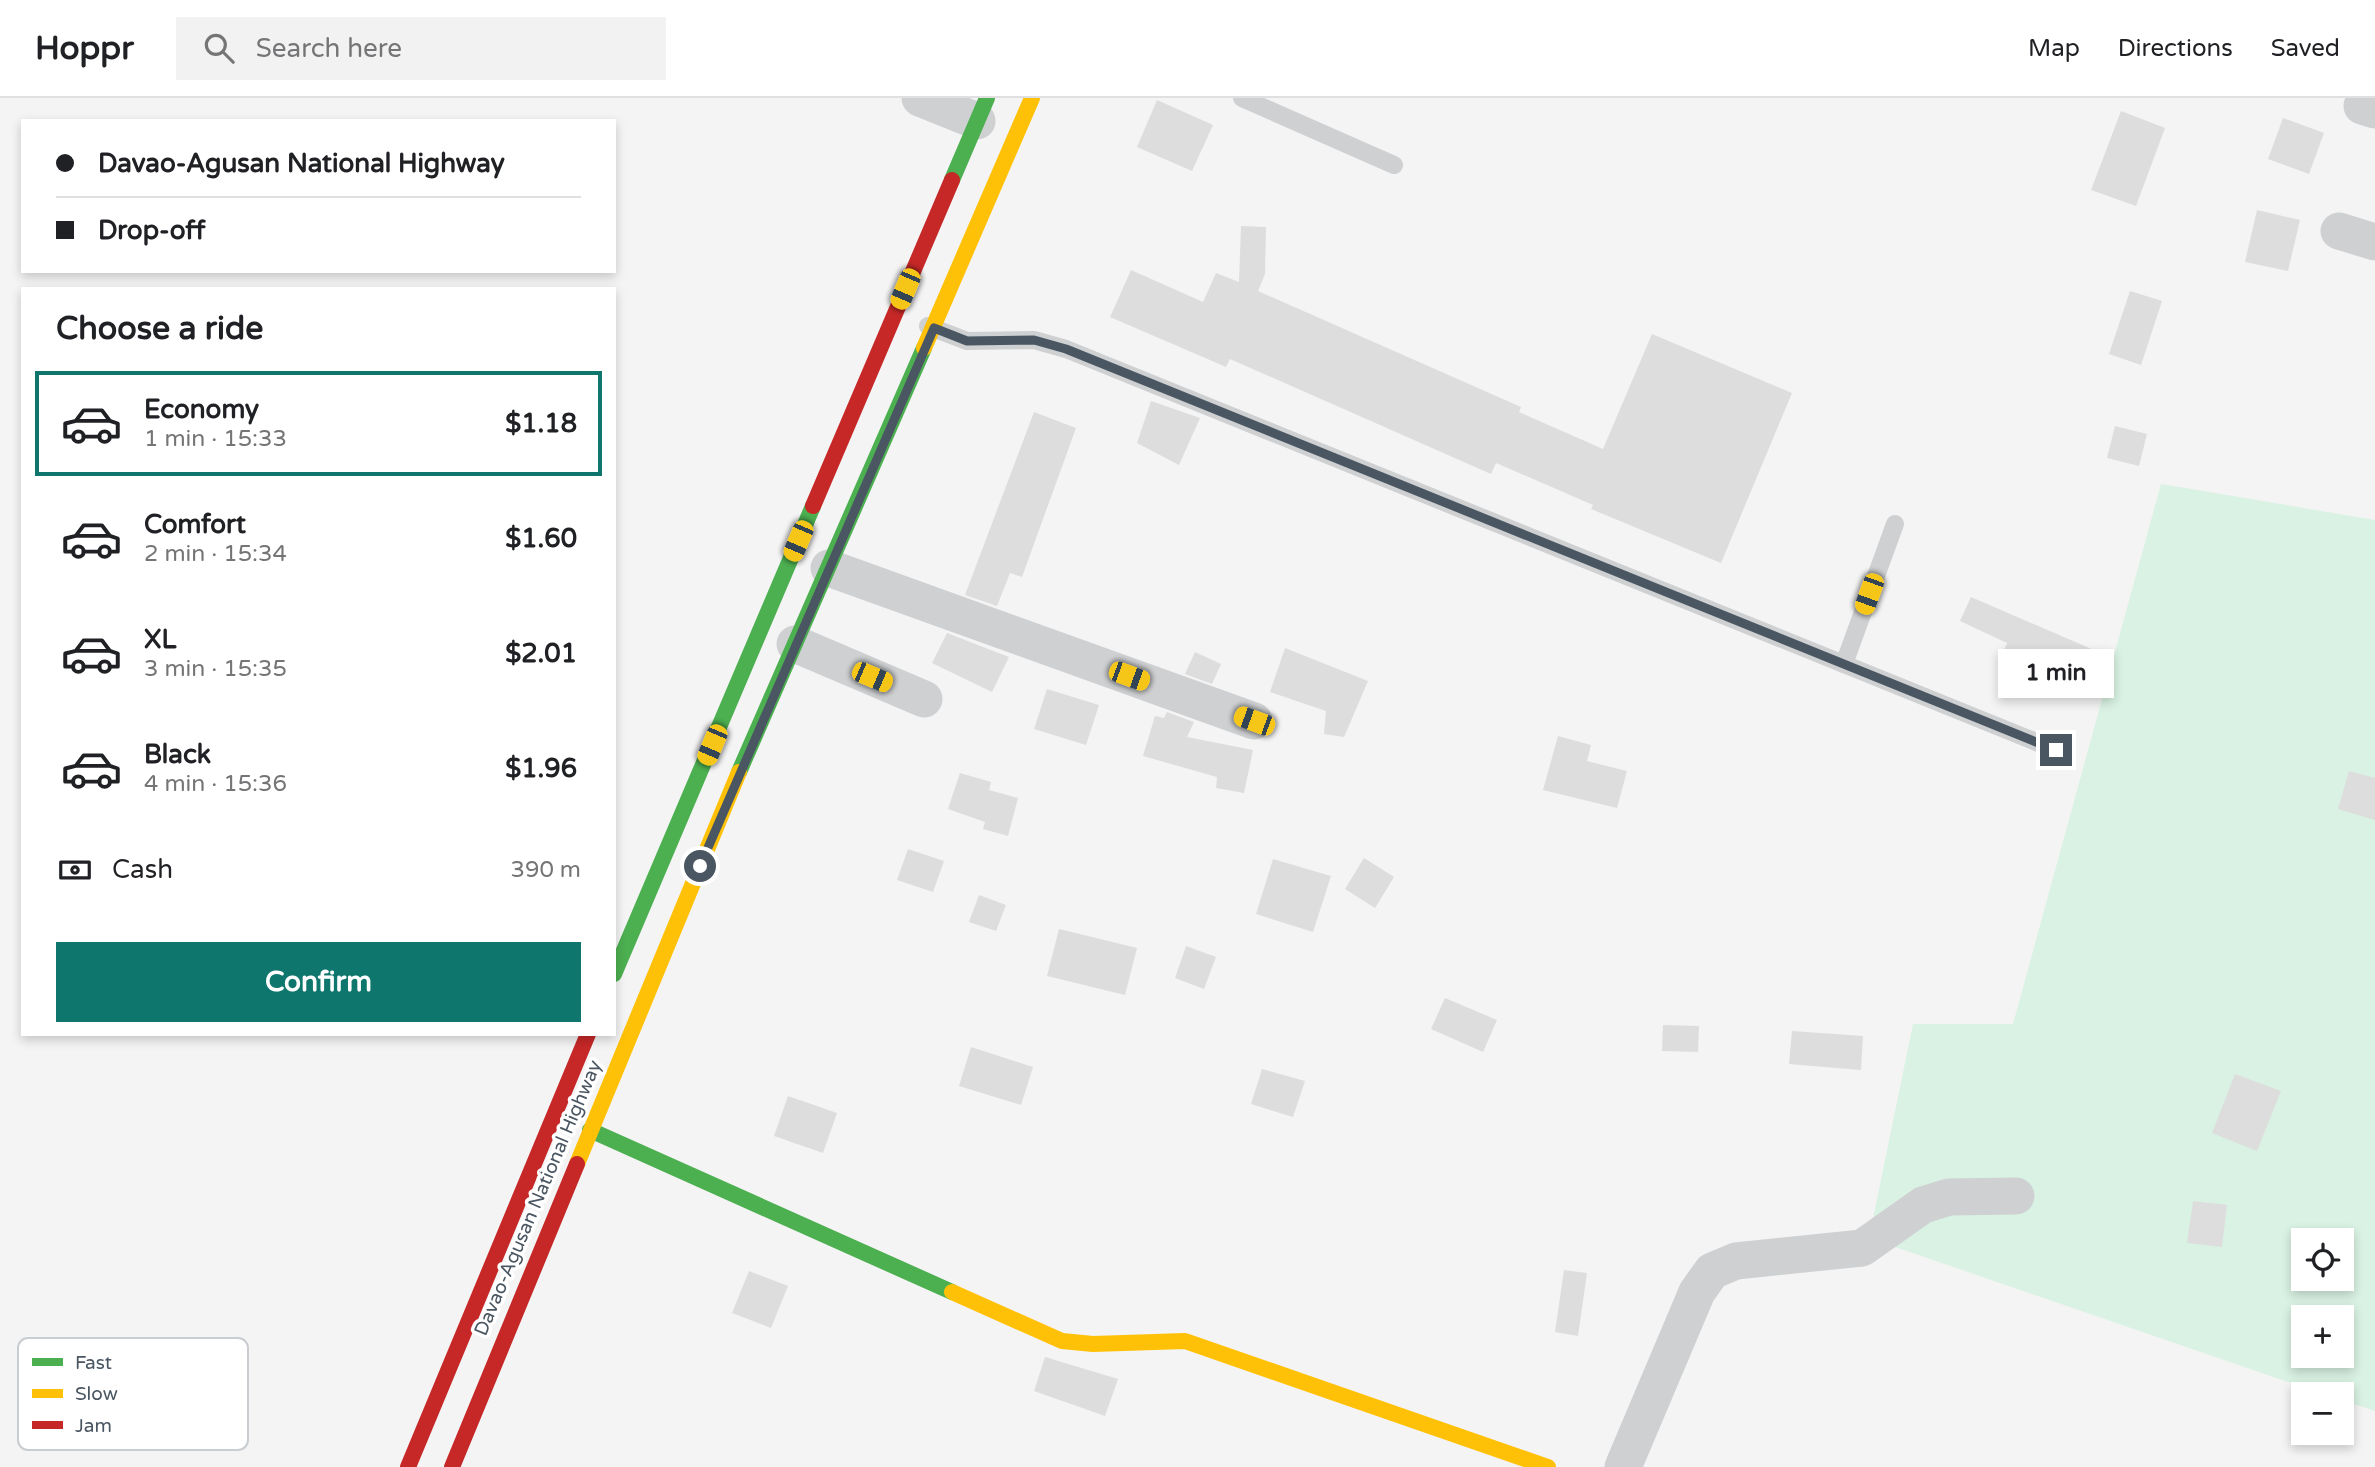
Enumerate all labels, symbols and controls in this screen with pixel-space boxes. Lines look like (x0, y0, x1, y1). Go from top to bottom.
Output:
search box (176, 17, 666, 80)
text: Hoppr (35, 29, 134, 68)
icon: search (200, 29, 238, 67)
text: Search here (256, 33, 402, 64)
text: Map (2028, 34, 2080, 63)
text: Directions (2118, 34, 2233, 63)
text: Saved (2271, 34, 2340, 63)
text: Davao-Agusan National Highway (98, 148, 505, 179)
text: Drop-off (98, 215, 205, 246)
car (888, 266, 923, 312)
text: Choose a ride (56, 310, 263, 348)
icon: car (60, 392, 123, 455)
text: Economy (144, 394, 259, 425)
text: $1.18 (505, 408, 577, 439)
text: 1 min · 15:33 (144, 425, 287, 453)
icon: car (60, 507, 123, 570)
text: Comfort (144, 509, 246, 540)
car (781, 518, 816, 564)
text: $1.60 (505, 523, 577, 554)
text: 2 min · 15:34 (144, 540, 287, 568)
car (1852, 571, 1887, 617)
icon: car (60, 622, 123, 685)
text: XL (144, 624, 176, 655)
text: $2.01 (505, 638, 577, 669)
callout: 1 min (1998, 648, 2114, 698)
text: 3 min · 15:35 (144, 655, 287, 683)
car (849, 659, 896, 695)
car (1106, 659, 1153, 693)
text: 1 min (2025, 659, 2087, 687)
car (1231, 704, 1278, 738)
car (695, 722, 730, 768)
route end (2040, 734, 2072, 766)
icon: car (60, 737, 123, 800)
text: Black (144, 739, 211, 770)
text: $1.96 (505, 753, 577, 784)
text: 4 min · 15:36 (144, 770, 287, 798)
route start (684, 850, 716, 882)
icon: cash (56, 851, 94, 889)
text: Cash (112, 854, 173, 885)
text: 390 m (511, 856, 581, 884)
button: Confirm (56, 942, 581, 1022)
street label: Davao-Agusan National Highway (470, 1057, 606, 1339)
map controls (2291, 1228, 2354, 1445)
button: locate (2291, 1228, 2354, 1291)
button: + (2291, 1305, 2354, 1368)
legend (18, 1338, 248, 1450)
text: Fast (75, 1352, 112, 1374)
button: − (2291, 1382, 2354, 1445)
text: Slow (75, 1383, 118, 1405)
text: Jam (75, 1415, 112, 1437)

